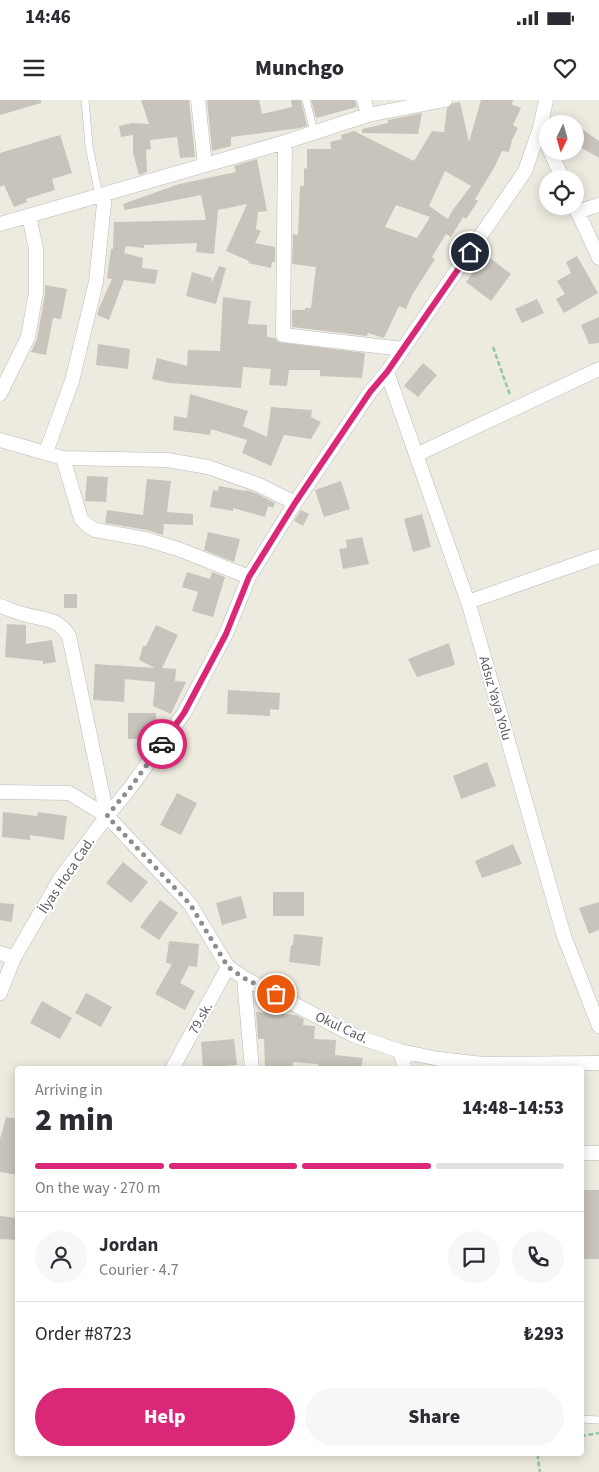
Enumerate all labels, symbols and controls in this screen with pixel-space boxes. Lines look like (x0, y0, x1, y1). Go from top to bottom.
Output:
text: 14:46 (25, 4, 71, 31)
text: Munchgo (255, 52, 344, 84)
icon: menu (20, 54, 48, 82)
icon: heart (551, 54, 579, 82)
north arrow (539, 115, 584, 160)
map controls (539, 115, 584, 215)
button: locate (539, 170, 584, 215)
pin (449, 231, 491, 273)
icon: home (456, 238, 484, 266)
street label: Adsız Yaya Yolu (473, 654, 517, 743)
courier (137, 719, 187, 769)
icon: car (148, 730, 176, 758)
street label: İlyas Hoca Cad. (34, 833, 100, 918)
pin (255, 973, 297, 1015)
icon: bag (262, 980, 290, 1008)
street label: 79.sk. (184, 999, 218, 1038)
street label: Okul Cad. (312, 1007, 371, 1049)
text: Arriving in (35, 1079, 103, 1101)
text: 14:48–14:53 (462, 1095, 564, 1122)
text: 2 min (35, 1097, 114, 1143)
text: On the way · 270 m (35, 1177, 160, 1199)
button: person (35, 1231, 87, 1283)
button: chat (448, 1231, 500, 1283)
button: phone (512, 1231, 564, 1283)
text: Jordan (99, 1232, 158, 1259)
text: Courier · 4.7 (99, 1259, 179, 1281)
text: Order #8723 (35, 1321, 132, 1348)
text: ₺293 (524, 1321, 564, 1348)
button: Help (35, 1388, 295, 1446)
button: Share (305, 1388, 564, 1446)

